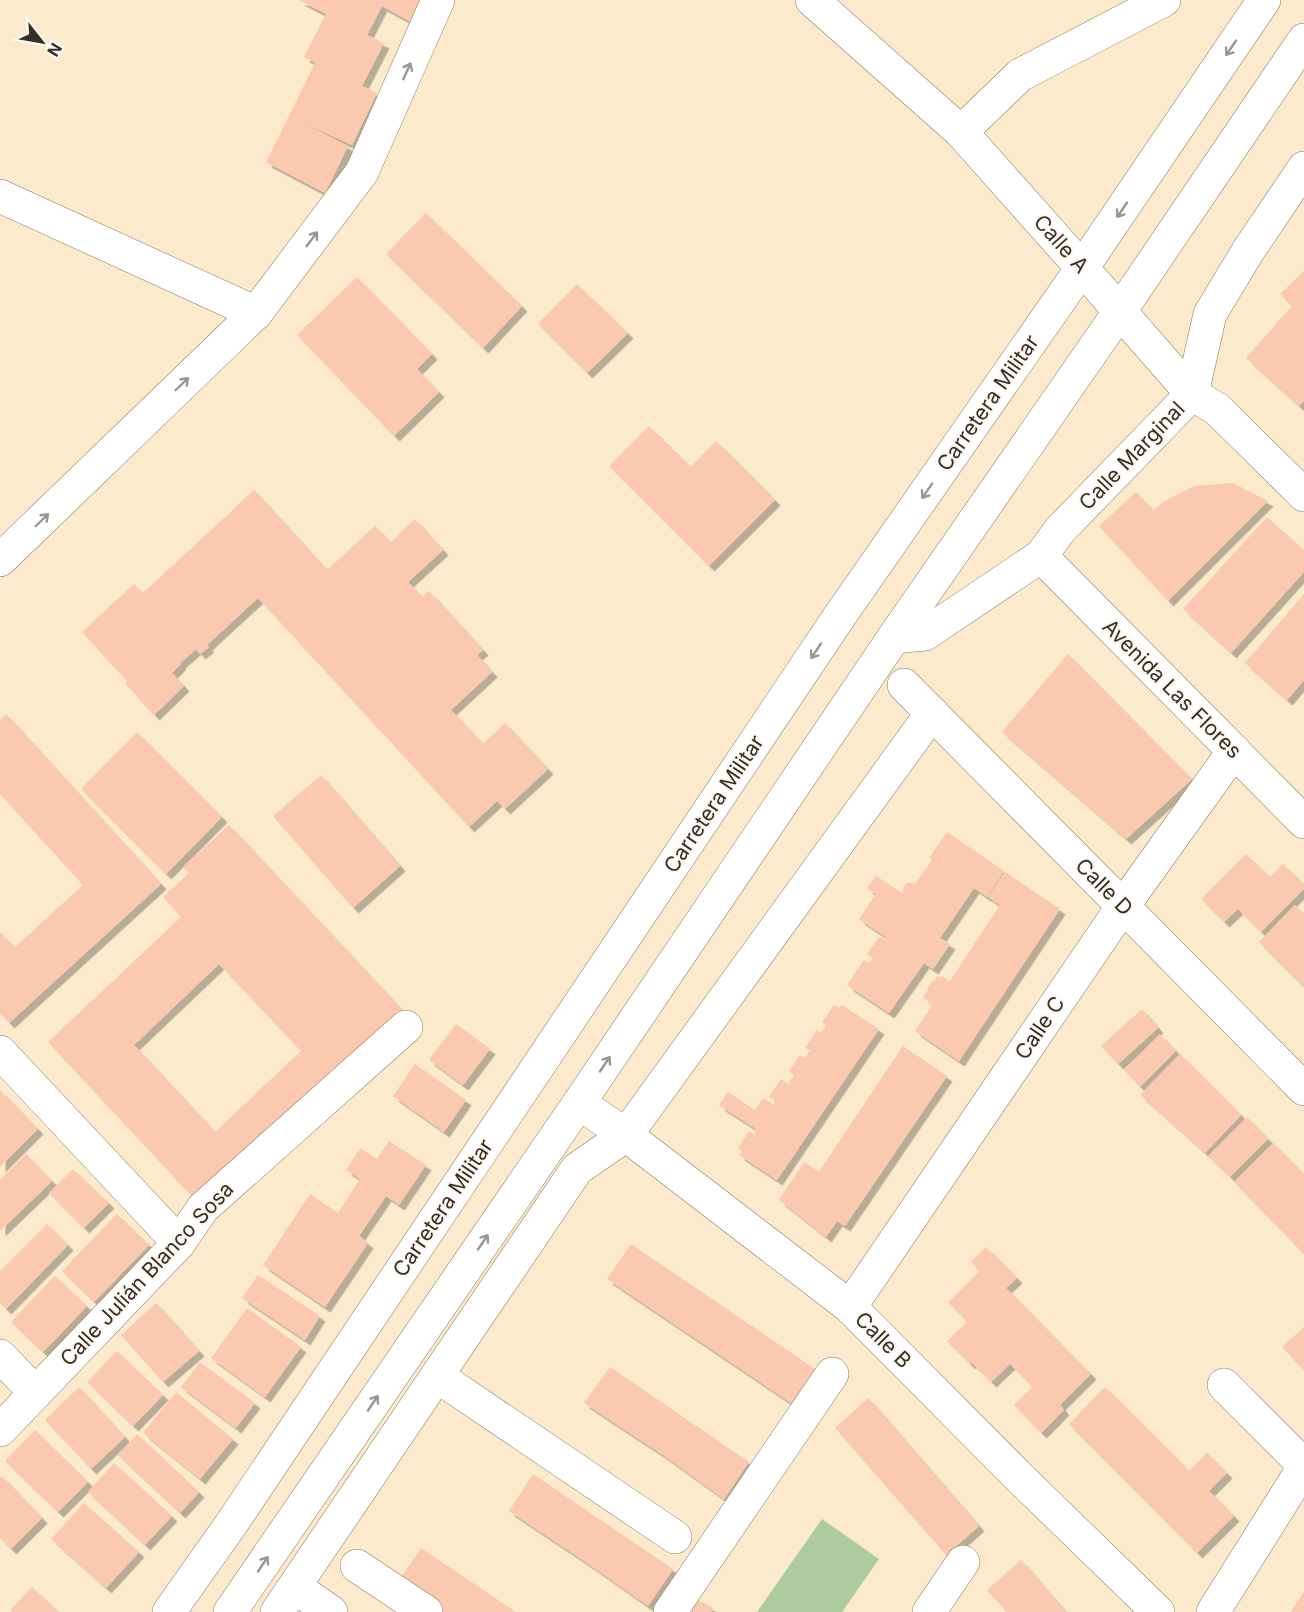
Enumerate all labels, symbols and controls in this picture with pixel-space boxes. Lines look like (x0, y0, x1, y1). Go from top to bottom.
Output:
north arrow (12, 12, 72, 72)
text: N (43, 39, 67, 60)
one-way arrow (1225, 40, 1238, 57)
one-way arrow (402, 62, 413, 80)
one-way arrow (1116, 201, 1128, 217)
street label: Calle A (1029, 209, 1094, 278)
one-way arrow (305, 232, 318, 248)
street label: Carretera Militar (931, 330, 1044, 476)
one-way arrow (175, 377, 190, 392)
street label: Calle Marginal (1074, 396, 1190, 515)
one-way arrow (921, 482, 933, 498)
one-way arrow (35, 513, 50, 527)
street label: Avenida Las Flores (1098, 614, 1247, 763)
one-way arrow (810, 642, 822, 659)
street label: Carretera Militar (658, 730, 769, 877)
street label: Calle D (1071, 853, 1138, 920)
street label: Calle C (1009, 991, 1070, 1064)
one-way arrow (599, 1056, 611, 1072)
street label: Carretera Militar (387, 1134, 498, 1281)
street label: Calle Julián Blanco Sosa (55, 1176, 239, 1371)
one-way arrow (477, 1234, 489, 1251)
street label: Calle B (850, 1306, 917, 1373)
one-way arrow (367, 1395, 379, 1411)
one-way arrow (257, 1556, 269, 1572)

